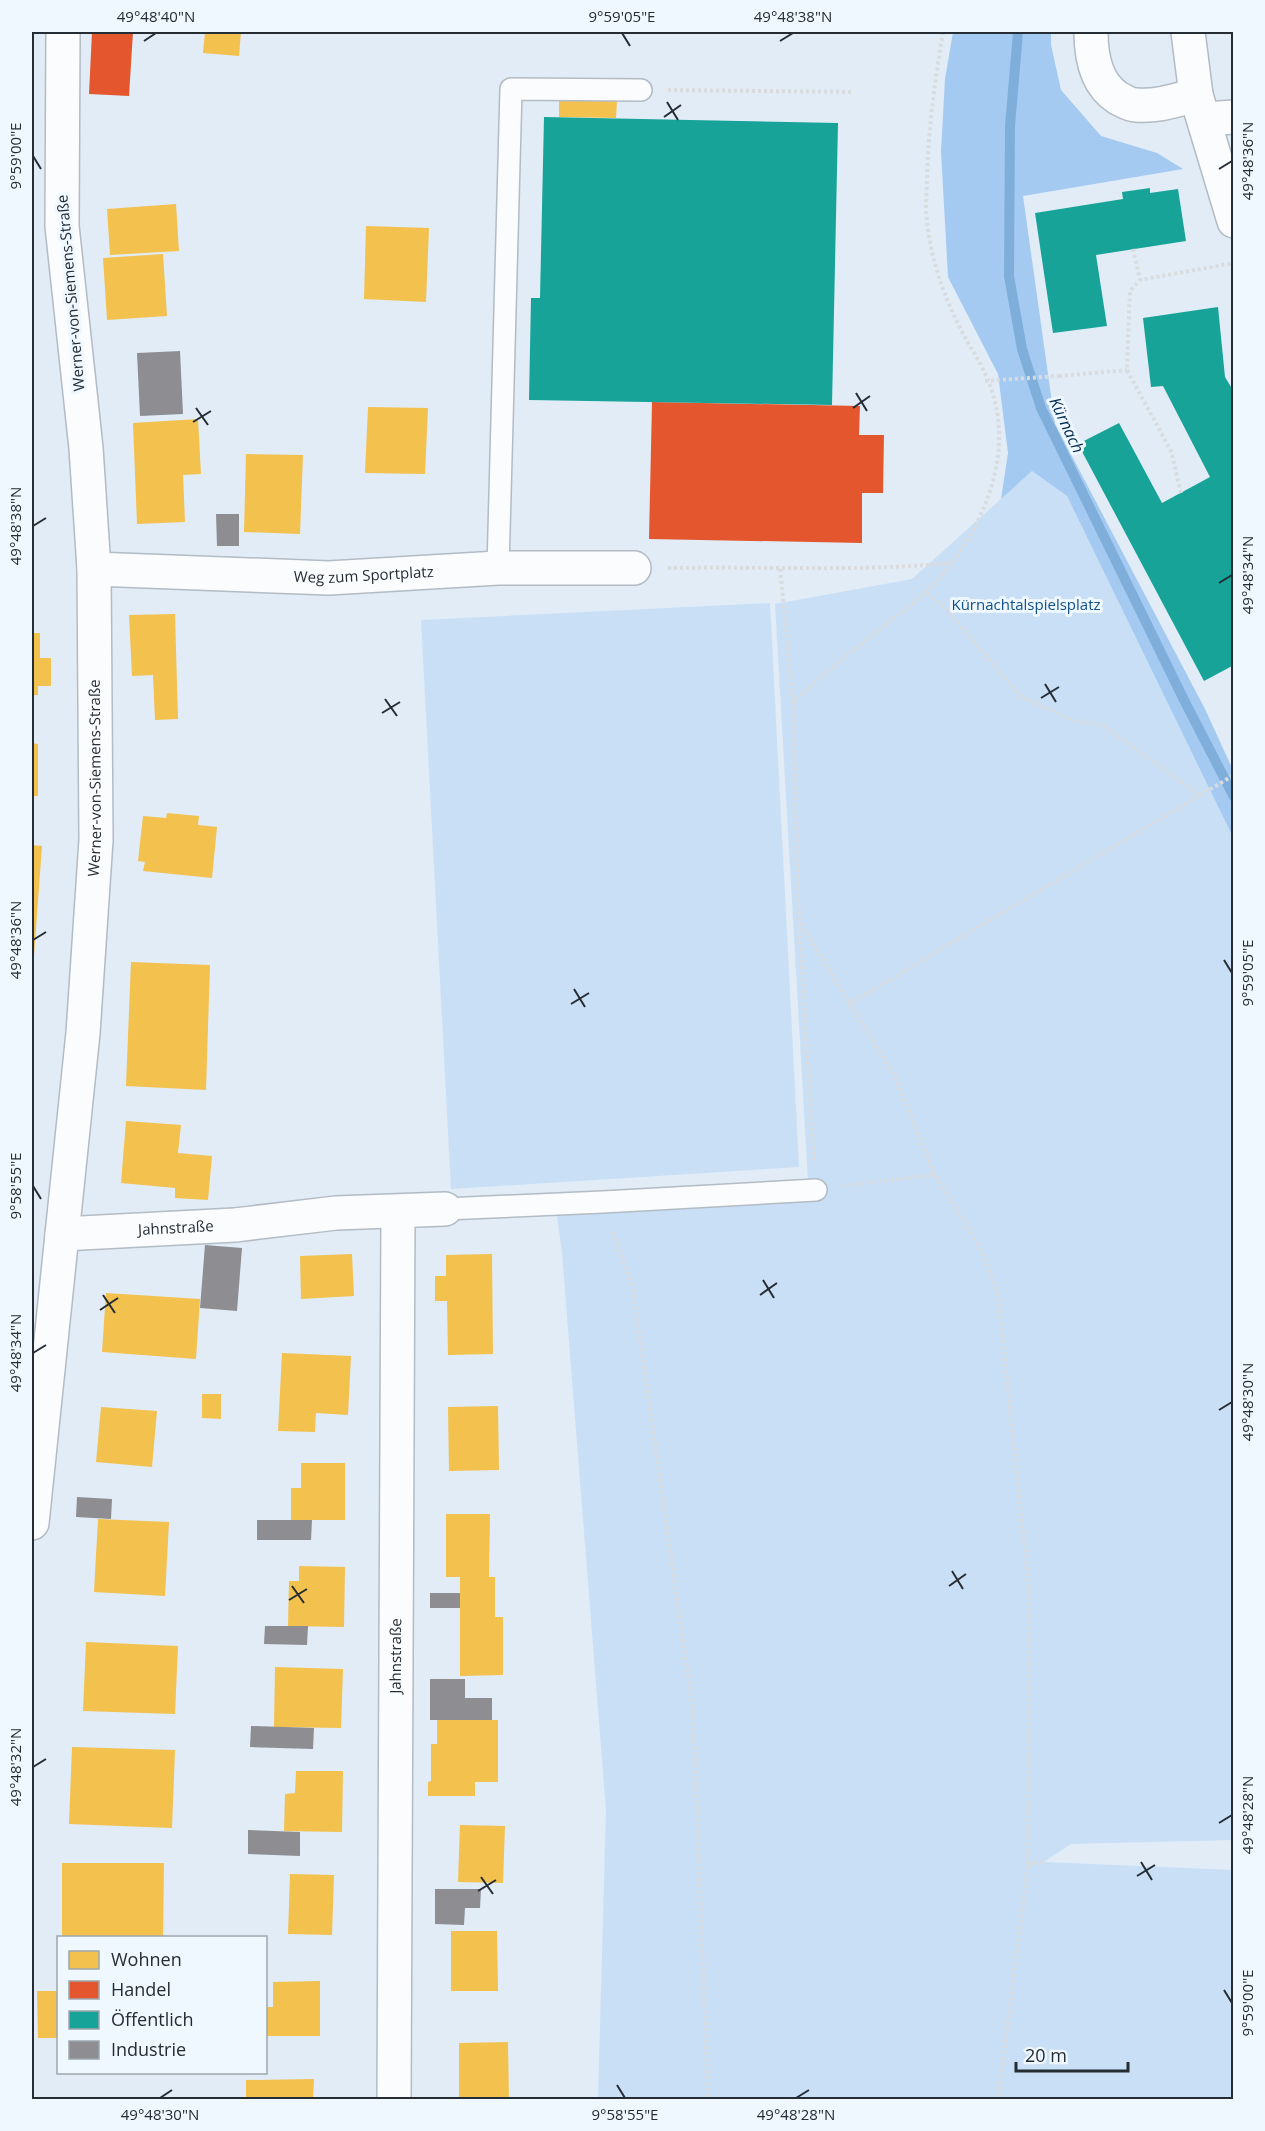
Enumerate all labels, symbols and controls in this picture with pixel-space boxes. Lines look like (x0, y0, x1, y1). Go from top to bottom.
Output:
text: 49°48'40"N (117, 6, 195, 26)
text: 9°59'05"E (589, 6, 655, 26)
text: 49°48'38"N (754, 6, 832, 26)
text: 49°48'36"N (1237, 122, 1257, 200)
text: 9°59'00"E (5, 123, 25, 189)
street label: Werner-von-Siemens-Straße (51, 194, 89, 392)
water label: Kürnach (1045, 394, 1089, 456)
text: 49°48'38"N (5, 487, 25, 565)
text: 49°48'34"N (1237, 536, 1257, 614)
street label: Weg zum Sportplatz (293, 561, 434, 587)
park label: Kürnachtalspielsplatz (951, 594, 1101, 614)
street label: Werner-von-Siemens-Straße (83, 679, 105, 877)
text: 49°48'36"N (5, 901, 25, 979)
text: 9°59'05"E (1237, 940, 1257, 1006)
text: 9°58'55"E (5, 1153, 25, 1219)
street label: Jahnstraße (136, 1215, 214, 1239)
text: 49°48'34"N (5, 1314, 25, 1392)
text: 49°48'30"N (1237, 1363, 1257, 1441)
street label: Jahnstraße (385, 1618, 405, 1696)
text: 49°48'32"N (5, 1728, 25, 1806)
text: 49°48'28"N (1237, 1776, 1257, 1854)
legend (57, 1936, 267, 2074)
text: Wohnen (111, 1947, 182, 1971)
text: 9°59'00"E (1237, 1970, 1257, 2036)
text: Handel (111, 1977, 171, 2001)
text: Öffentlich (111, 2007, 193, 2031)
scale bar (1016, 2035, 1128, 2073)
text: Industrie (111, 2037, 186, 2061)
text: 20 m (1025, 2043, 1067, 2067)
text: 49°48'30"N (121, 2104, 199, 2124)
text: 9°58'55"E (592, 2104, 658, 2124)
text: 49°48'28"N (757, 2104, 835, 2124)

